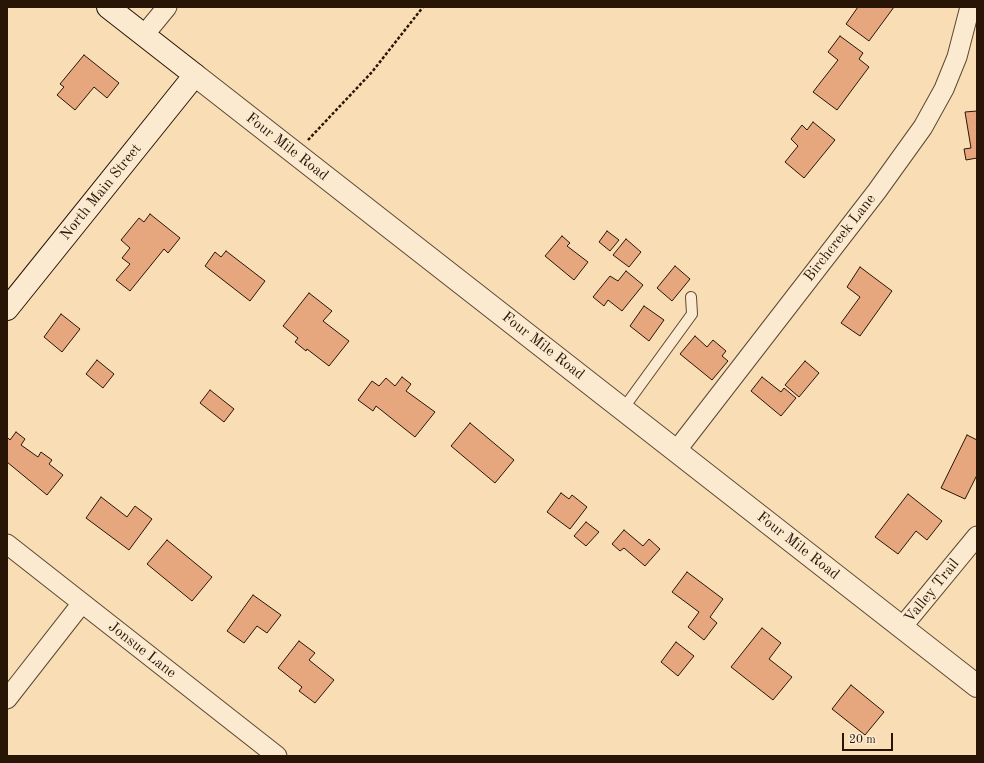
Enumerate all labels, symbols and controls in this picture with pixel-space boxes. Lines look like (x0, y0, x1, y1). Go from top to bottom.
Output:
street label: Four Mile Road (242, 109, 332, 185)
street label: North Main Street (57, 140, 145, 244)
street label: Birchcreek Lane (800, 191, 880, 285)
street label: Four Mile Road (498, 308, 588, 384)
street label: Four Mile Road (753, 508, 843, 584)
street label: Valley Trail (901, 555, 963, 627)
street label: Jonsue Lane (104, 618, 180, 682)
scale bar (844, 725, 895, 751)
text: 20 m (849, 734, 876, 746)

